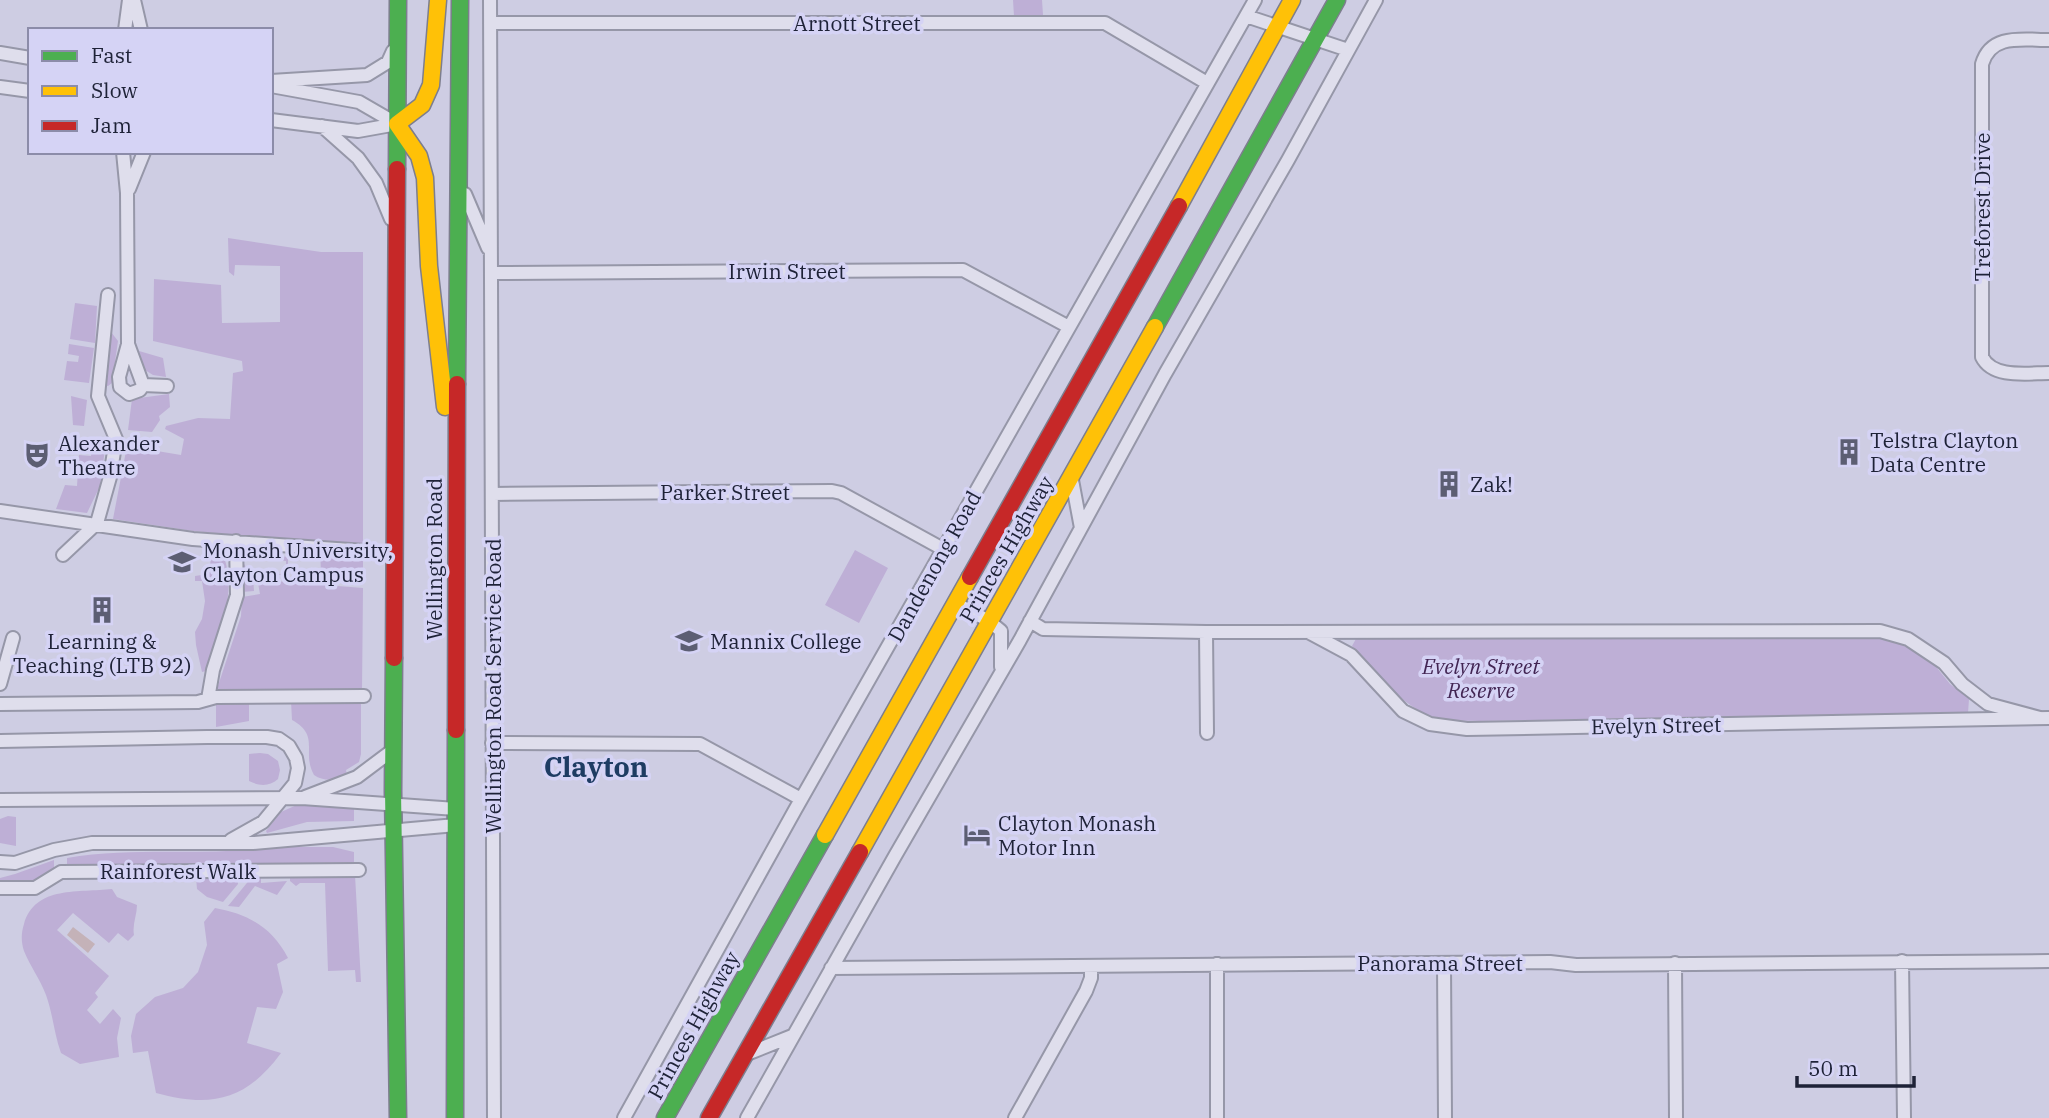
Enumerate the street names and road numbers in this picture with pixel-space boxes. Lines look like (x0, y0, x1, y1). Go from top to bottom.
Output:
street label: Arnott Street (793, 9, 921, 37)
street label: Treforest Drive (1968, 133, 1996, 281)
street label: Irwin Street (728, 257, 846, 285)
street label: Princes Highway (953, 470, 1060, 628)
street label: Wellington Road (420, 478, 448, 640)
street label: Parker Street (660, 478, 790, 506)
street label: Dandenong Road (881, 485, 987, 647)
street label: Wellington Road Service Road (479, 538, 507, 834)
street label: Evelyn Street (1591, 710, 1721, 740)
street label: Rainforest Walk (100, 857, 257, 885)
street label: Princes Highway (641, 945, 746, 1104)
street label: Panorama Street (1357, 949, 1523, 977)

